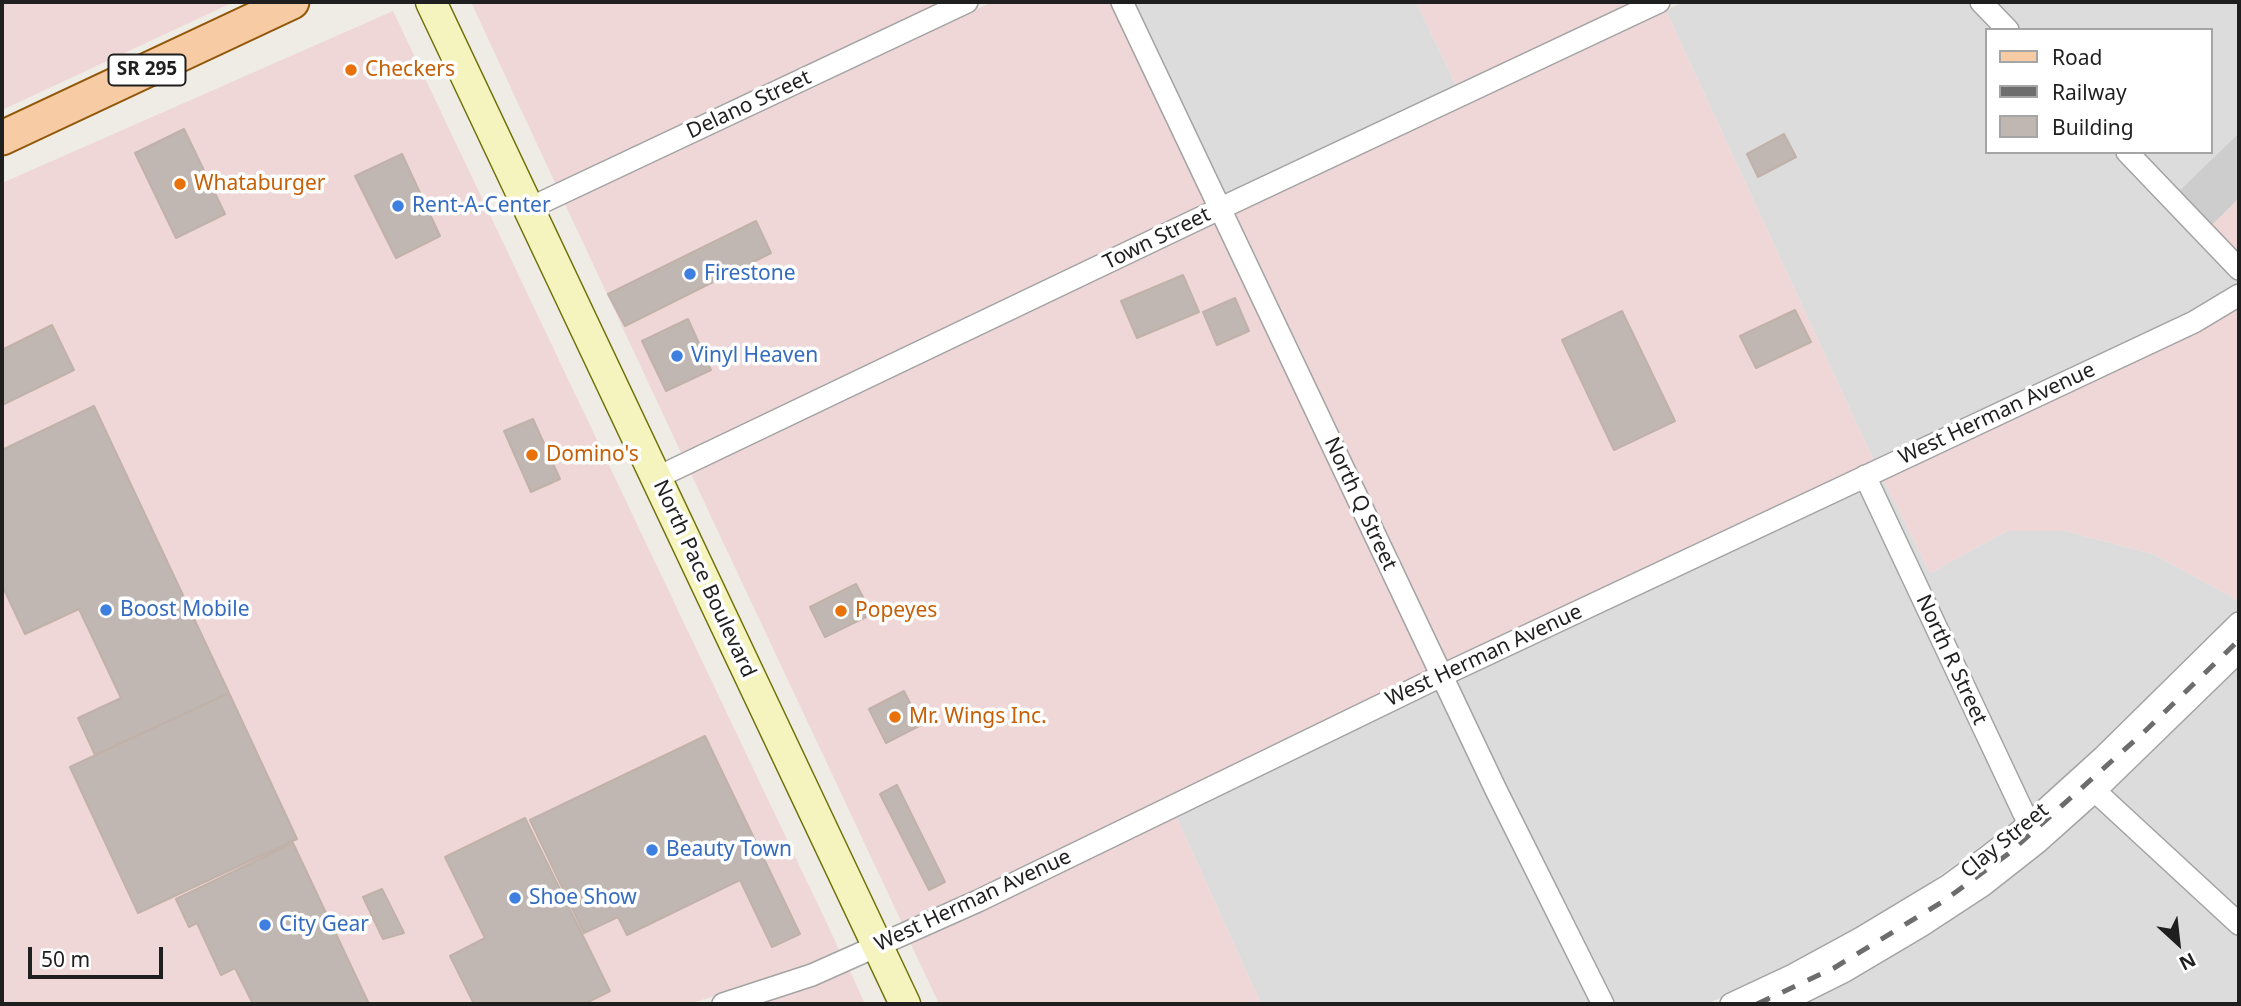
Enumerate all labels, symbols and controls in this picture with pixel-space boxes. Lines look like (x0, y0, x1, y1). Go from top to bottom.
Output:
legend (1986, 28, 2213, 154)
text: Road (2052, 43, 2102, 71)
road number: SR 295 (108, 54, 186, 86)
place label: Checkers (365, 57, 455, 83)
marker: Checkers (343, 62, 359, 78)
street label: Delano Street (683, 65, 815, 145)
text: Railway (2052, 78, 2127, 106)
text: Building (2052, 113, 2134, 141)
place label: Whataburger (194, 171, 325, 197)
marker: Whataburger (172, 176, 188, 192)
place label: Rent-A-Center (412, 193, 551, 219)
marker: Rent-A-Center (390, 198, 406, 214)
street label: Town Street (1099, 202, 1215, 276)
place label: Firestone (704, 261, 796, 287)
marker: Firestone (682, 266, 698, 282)
place label: Vinyl Heaven (691, 343, 818, 369)
marker: Vinyl Heaven (669, 348, 685, 364)
street label: West Herman Avenue (1895, 357, 2099, 471)
street label: North Q Street (1318, 433, 1402, 575)
place label: Domino's (546, 442, 639, 468)
marker: Domino's (524, 447, 540, 463)
street label: North Pace Boulevard (647, 476, 761, 682)
street label: North R Street (1910, 591, 1992, 729)
place label: Boost Mobile (120, 597, 250, 623)
place label: Popeyes (855, 598, 937, 624)
street label: West Herman Avenue (1382, 599, 1586, 713)
marker: Boost Mobile (98, 602, 114, 618)
marker: Popeyes (833, 603, 849, 619)
place label: Mr. Wings Inc. (909, 704, 1047, 730)
marker: Mr. Wings Inc. (887, 709, 903, 725)
street label: Clay Street (1956, 798, 2054, 884)
place label: Beauty Town (666, 837, 792, 863)
marker: Beauty Town (644, 842, 660, 858)
street label: West Herman Avenue (871, 844, 1075, 958)
place label: Shoe Show (529, 885, 637, 911)
marker: Shoe Show (507, 890, 523, 906)
north arrow (2143, 908, 2213, 978)
place label: City Gear (279, 912, 369, 938)
marker: City Gear (257, 917, 273, 933)
scale bar (32, 932, 166, 976)
text: 50 m (41, 945, 90, 973)
text: N (2175, 947, 2200, 977)

